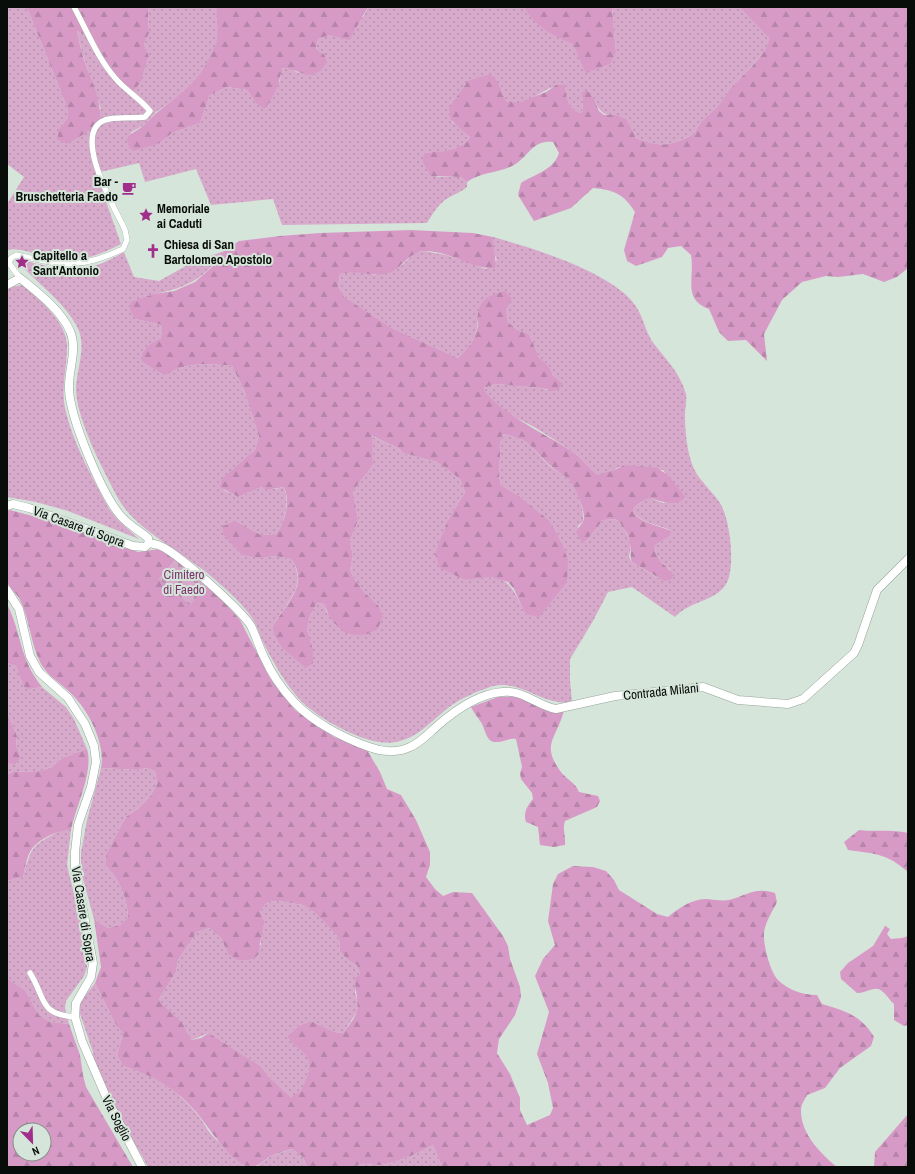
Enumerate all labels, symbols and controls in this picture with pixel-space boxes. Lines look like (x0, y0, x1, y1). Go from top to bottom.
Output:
place label: Bar - Bruschetteria Faedo (15, 173, 118, 205)
cafe icon: Bar - Bruschetteria Faedo (121, 180, 137, 196)
place label: Memoriale ai Caduti (157, 200, 210, 232)
place icon: Memoriale ai Caduti (138, 207, 154, 223)
place label: Chiesa di San Bartolomeo Apostolo (164, 236, 272, 268)
church icon: Chiesa di San Bartolomeo Apostolo (145, 243, 161, 259)
place label: Capitello a Sant'Antonio (33, 247, 99, 279)
place icon: Capitello a Sant'Antonio (14, 254, 30, 270)
street label: Via Casare di Sopra (31, 502, 127, 551)
park label: Cimitero di Faedo (163, 566, 205, 598)
street label: Contrada Milani (622, 679, 700, 704)
street label: Via Casare di Sopra (68, 865, 99, 963)
street label: Via Soglio (98, 1093, 135, 1144)
north arrow (12, 1122, 52, 1162)
text: N (30, 1143, 42, 1159)

